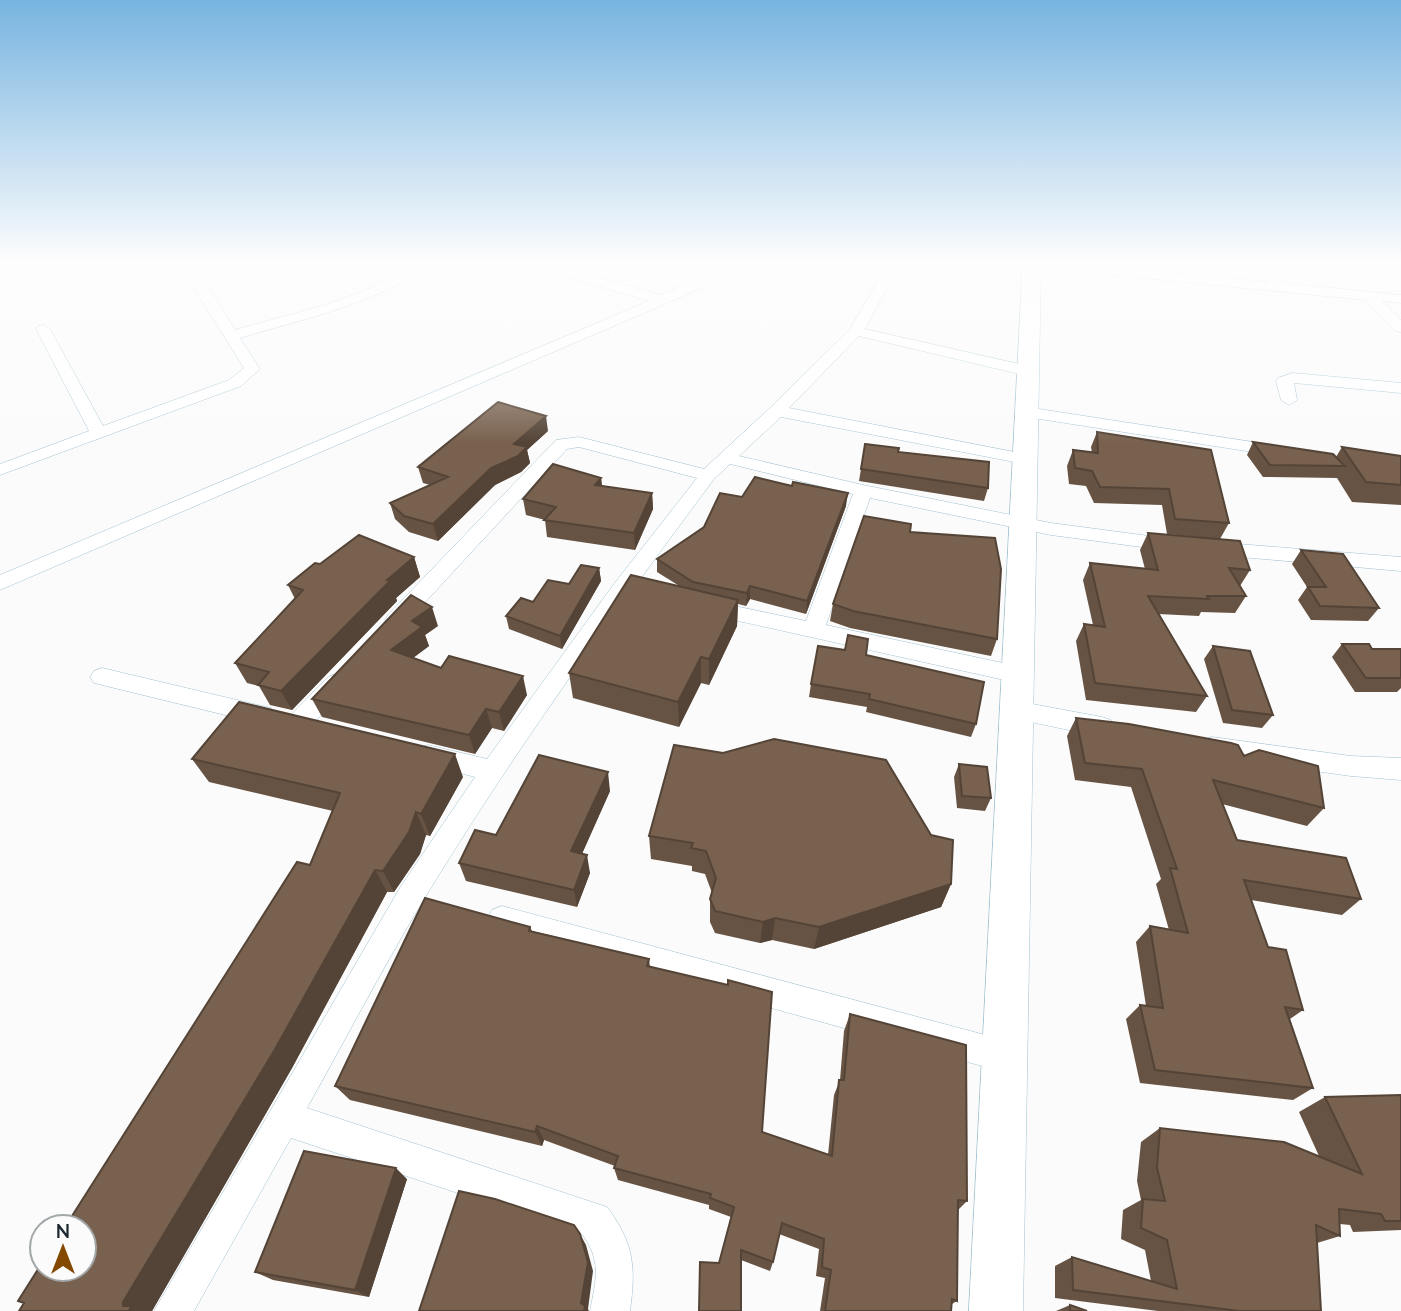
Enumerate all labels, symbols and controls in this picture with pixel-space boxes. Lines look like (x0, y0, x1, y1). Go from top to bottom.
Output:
north arrow (28, 1213, 98, 1283)
text: N (56, 1219, 70, 1243)

